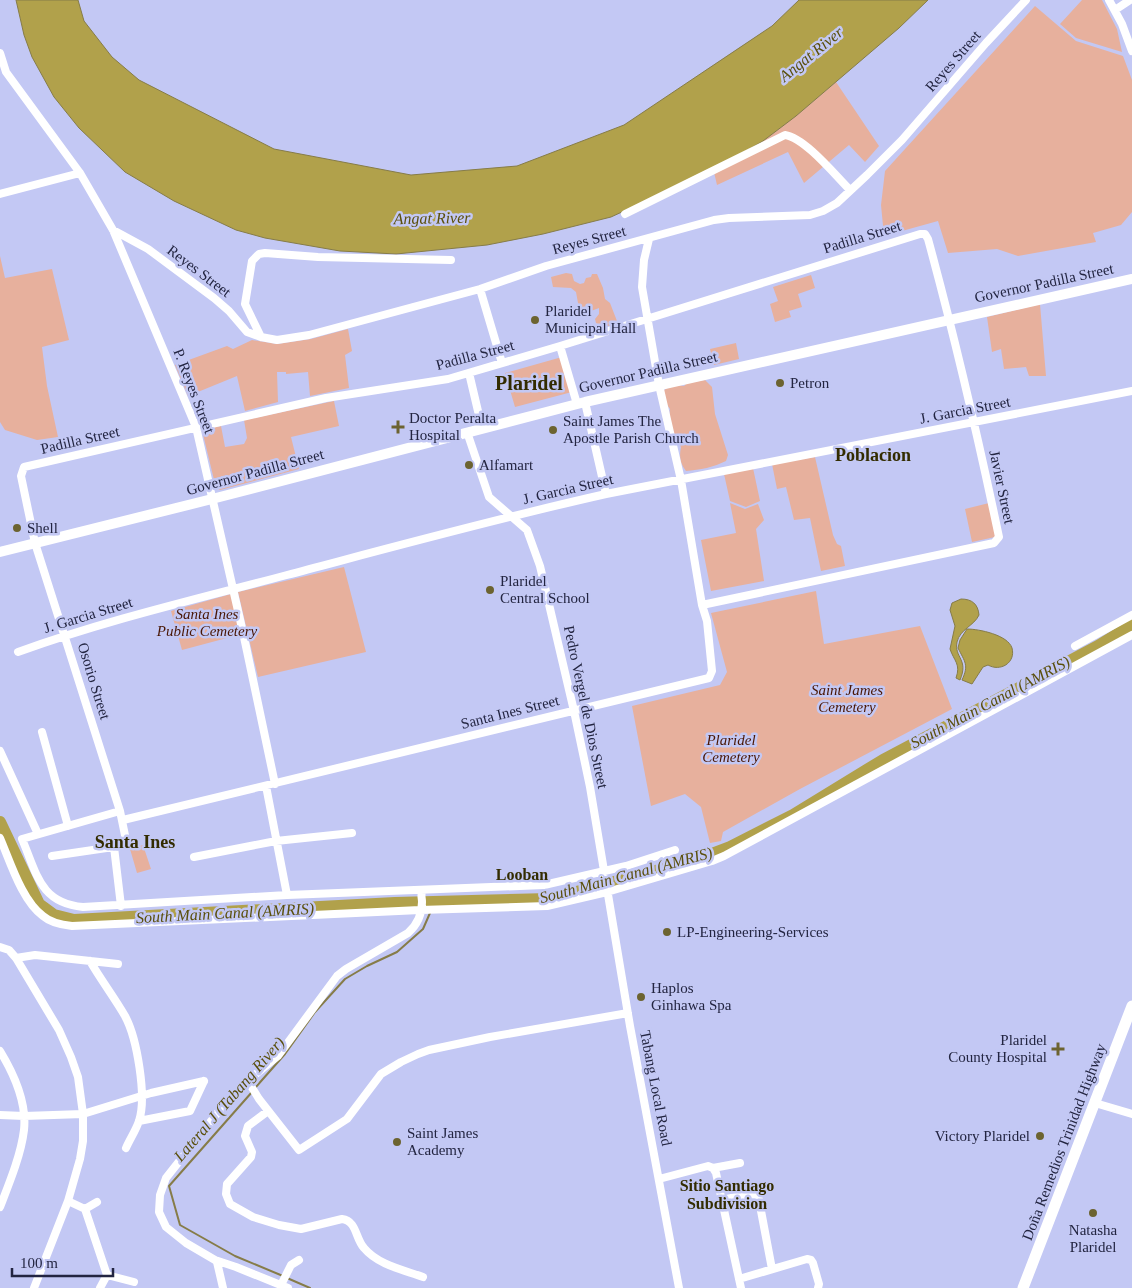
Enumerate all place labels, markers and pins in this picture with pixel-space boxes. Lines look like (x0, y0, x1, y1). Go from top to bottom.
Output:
place label: Plaridel Municipal Hall (545, 303, 636, 336)
marker: Plaridel Municipal Hall (529, 314, 541, 326)
place label: Petron (790, 375, 830, 391)
marker: Petron (774, 377, 786, 389)
place label: Doctor Peralta Hospital (409, 410, 496, 443)
place label: Saint James The Apostle Parish Church (563, 413, 699, 446)
marker: Doctor Peralta Hospital (391, 420, 405, 434)
marker: Saint James The Apostle Parish Church (547, 424, 559, 436)
place label: Alfamart (479, 457, 534, 473)
marker: Alfamart (463, 459, 475, 471)
place label: Shell (27, 520, 58, 536)
marker: Shell (11, 522, 23, 534)
place label: Plaridel Central School (500, 573, 590, 606)
marker: Plaridel Central School (484, 584, 496, 596)
place label: LP-Engineering-Services (677, 924, 829, 940)
marker: LP-Engineering-Services (661, 926, 673, 938)
place label: Haplos Ginhawa Spa (651, 980, 732, 1013)
marker: Haplos Ginhawa Spa (635, 991, 647, 1003)
place label: Plaridel County Hospital (948, 1032, 1047, 1065)
marker: Plaridel County Hospital (1051, 1042, 1065, 1056)
place label: Saint James Academy (407, 1125, 478, 1158)
place label: Victory Plaridel (935, 1128, 1030, 1144)
marker: Victory Plaridel (1034, 1130, 1046, 1142)
marker: Saint James Academy (391, 1136, 403, 1148)
marker: Natasha Plaridel (1087, 1207, 1099, 1219)
place label: Natasha Plaridel (1069, 1222, 1117, 1255)

